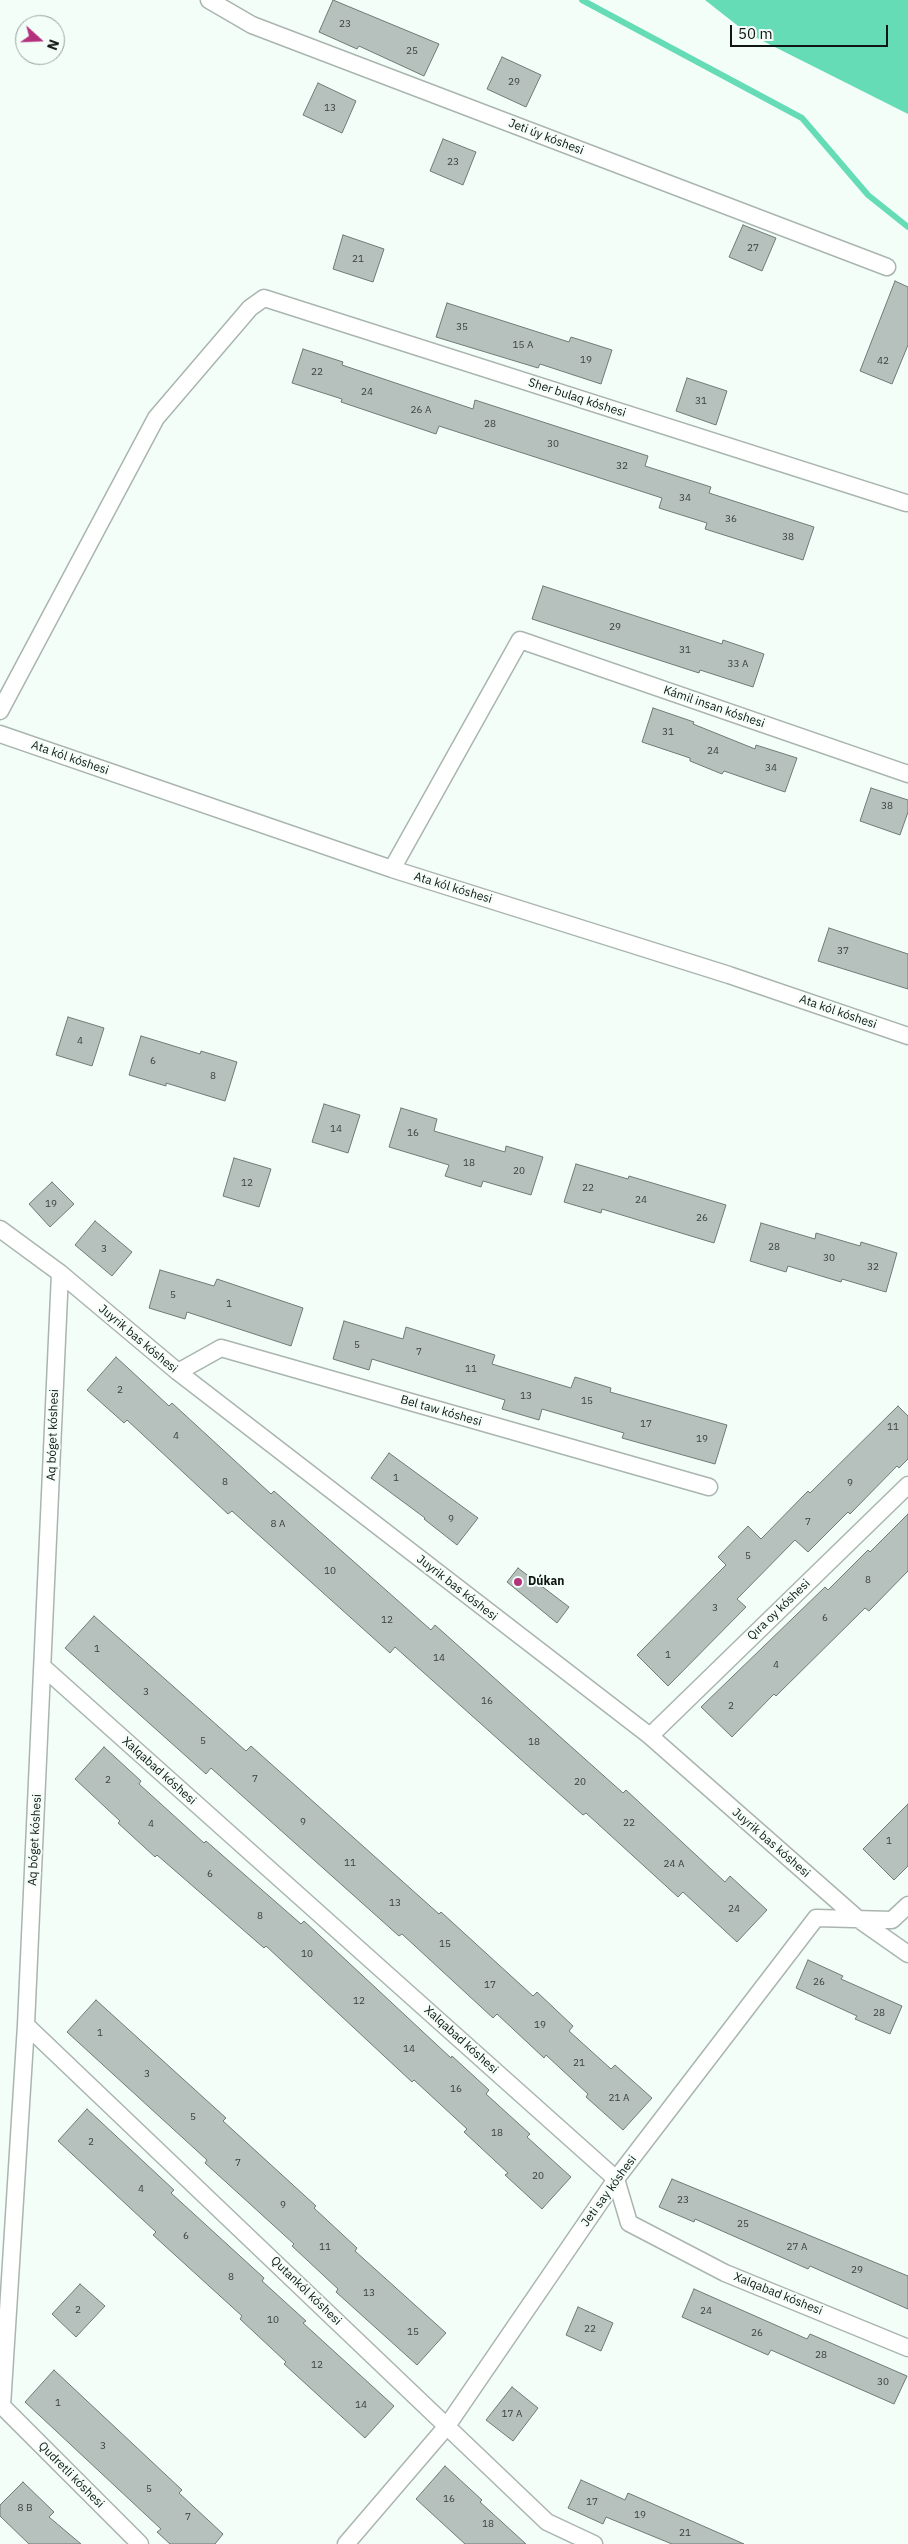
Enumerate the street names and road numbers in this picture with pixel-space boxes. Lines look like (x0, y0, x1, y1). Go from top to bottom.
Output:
street label: Jeti úy kóshesi (506, 116, 586, 158)
street label: Sher bulaq kóshesi (526, 375, 628, 421)
street label: Kámil insan kóshesi (662, 683, 766, 731)
street label: Ata kól kóshesi (29, 738, 111, 778)
street label: Ata kól kóshesi (412, 869, 494, 907)
street label: Ata kól kóshesi (797, 992, 879, 1032)
street label: Juyrik bas kóshesi (96, 1302, 180, 1376)
street label: Aq bóget kóshesi (44, 1389, 62, 1481)
street label: Bel taw kóshesi (399, 1392, 483, 1430)
street label: Juyrik bas kóshesi (414, 1552, 500, 1624)
street label: Qıra oy kóshesi (745, 1577, 813, 1643)
street label: Xalqabad kóshesi (119, 1734, 199, 1808)
street label: Aq bóget kóshesi (25, 1794, 45, 1886)
street label: Juyrik bas kóshesi (729, 1805, 813, 1881)
street label: Xalqabad kóshesi (421, 2003, 501, 2077)
street label: Jeti say kóshesi (578, 2153, 640, 2229)
street label: Qutankól kóshesi (268, 2254, 344, 2328)
street label: Xalqabad kóshesi (732, 2270, 824, 2318)
street label: Qudretli kóshesi (35, 2439, 107, 2511)

